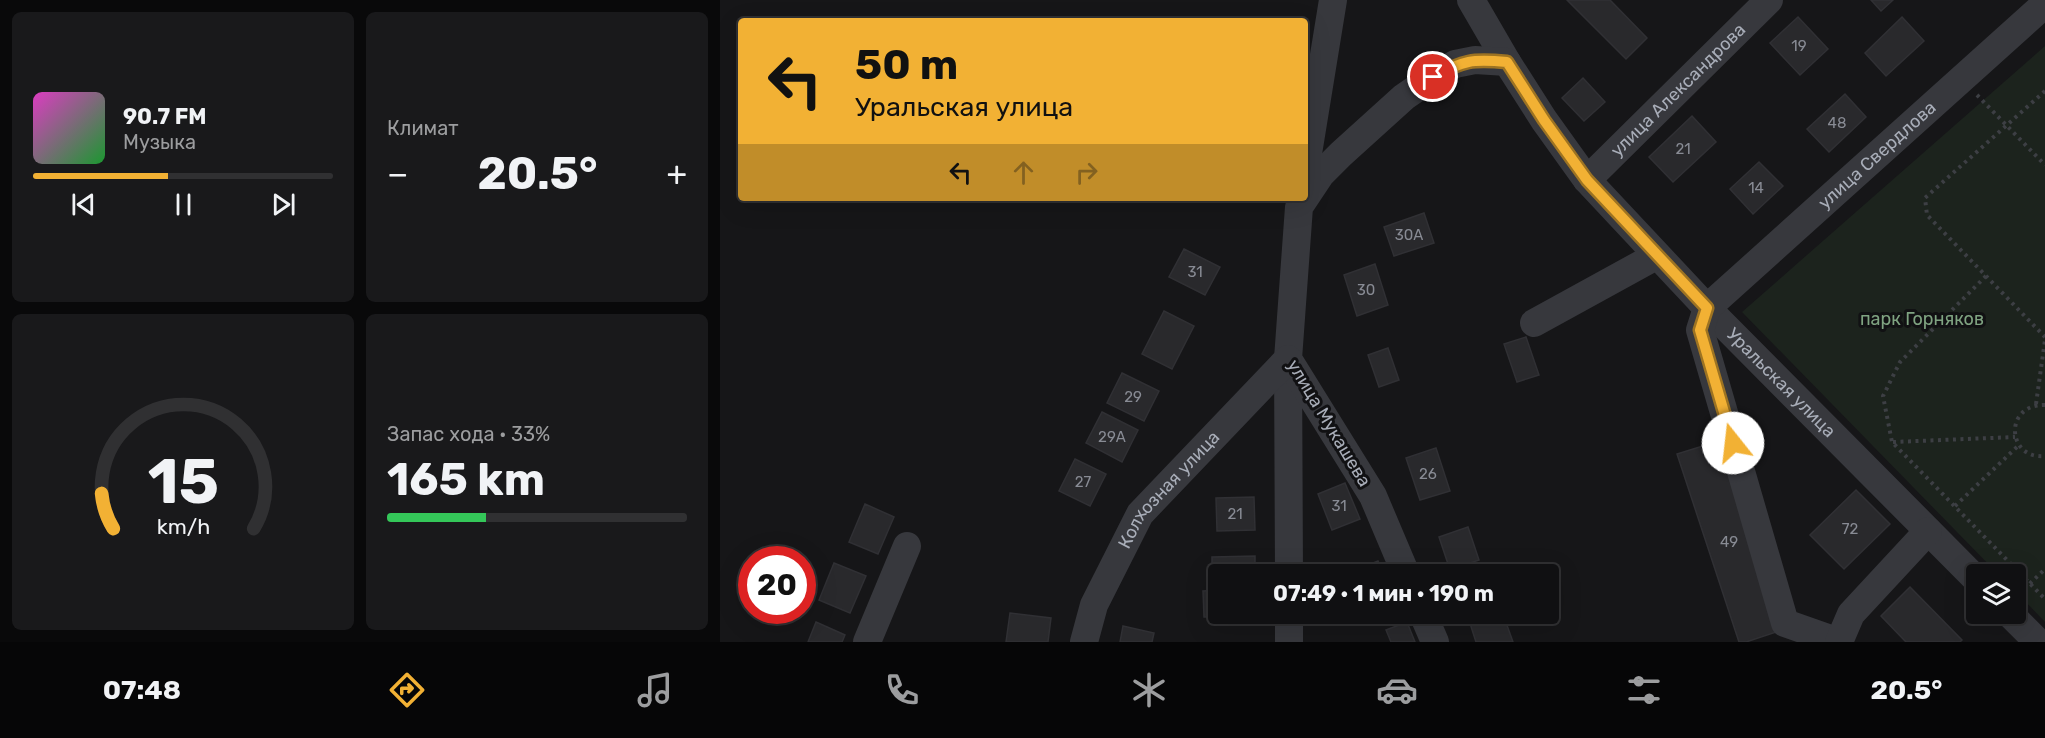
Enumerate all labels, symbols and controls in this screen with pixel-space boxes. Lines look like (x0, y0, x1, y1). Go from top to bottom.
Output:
street label: улица Александрова (1606, 19, 1750, 161)
house number: 19 (1791, 37, 1807, 55)
text: 50 m (855, 40, 958, 90)
icon: left (756, 42, 834, 120)
pin (1407, 51, 1458, 102)
icon: arrive (1416, 60, 1449, 93)
text: Уральская улица (855, 91, 1073, 123)
street label: улица Свердлова (1814, 97, 1940, 214)
text: 90.7 FM (123, 103, 207, 130)
house number: 48 (1828, 114, 1846, 132)
text: Климат (387, 116, 459, 140)
text: Музыка (123, 130, 196, 154)
house number: 21 (1675, 140, 1691, 158)
text: 20.5° (478, 147, 597, 200)
text: − (387, 154, 408, 193)
text: + (666, 154, 687, 193)
icon: left (944, 156, 977, 189)
icon: ahead (1007, 156, 1040, 189)
icon: right (1070, 156, 1103, 189)
house number: 14 (1748, 179, 1764, 197)
icon: previous (67, 188, 100, 221)
icon: pause (167, 188, 200, 221)
icon: next (267, 188, 300, 221)
house number: 30А (1395, 226, 1423, 244)
house number: 31 (1187, 263, 1203, 281)
house number: 30 (1357, 281, 1375, 299)
park label: парк Горняков (1860, 308, 1984, 330)
street label: Уральская улица (1722, 323, 1840, 442)
street label: улица Мукашева (1282, 356, 1376, 490)
house number: 29 (1124, 388, 1142, 406)
position arrow (1701, 411, 1765, 475)
text: Запас хода · 33% (387, 422, 550, 446)
street label: Колхозная улица (1113, 426, 1224, 552)
house number: 29А (1098, 428, 1126, 446)
text: 15 (147, 445, 219, 519)
text: 165 km (387, 453, 545, 506)
house number: 26 (1419, 465, 1437, 483)
house number: 27 (1075, 473, 1092, 491)
house number: 31 (1331, 497, 1347, 515)
house number: 21 (1227, 505, 1243, 523)
text: km/h (156, 514, 210, 539)
house number: 72 (1842, 520, 1858, 538)
house number: 49 (1720, 533, 1738, 551)
speed limit sign: 20 (738, 546, 816, 624)
map controls (1966, 564, 2026, 624)
button: layers (1966, 564, 2026, 624)
text: 07:49 · 1 мин · 190 m (1273, 580, 1494, 607)
icon: directions (386, 669, 428, 711)
icon: music (634, 669, 676, 711)
icon: phone (881, 669, 923, 711)
icon: climate (1128, 669, 1170, 711)
icon: car (1376, 669, 1418, 711)
icon: filters (1623, 669, 1665, 711)
text: 07:48 (103, 674, 181, 706)
text: 20.5° (1870, 674, 1942, 706)

